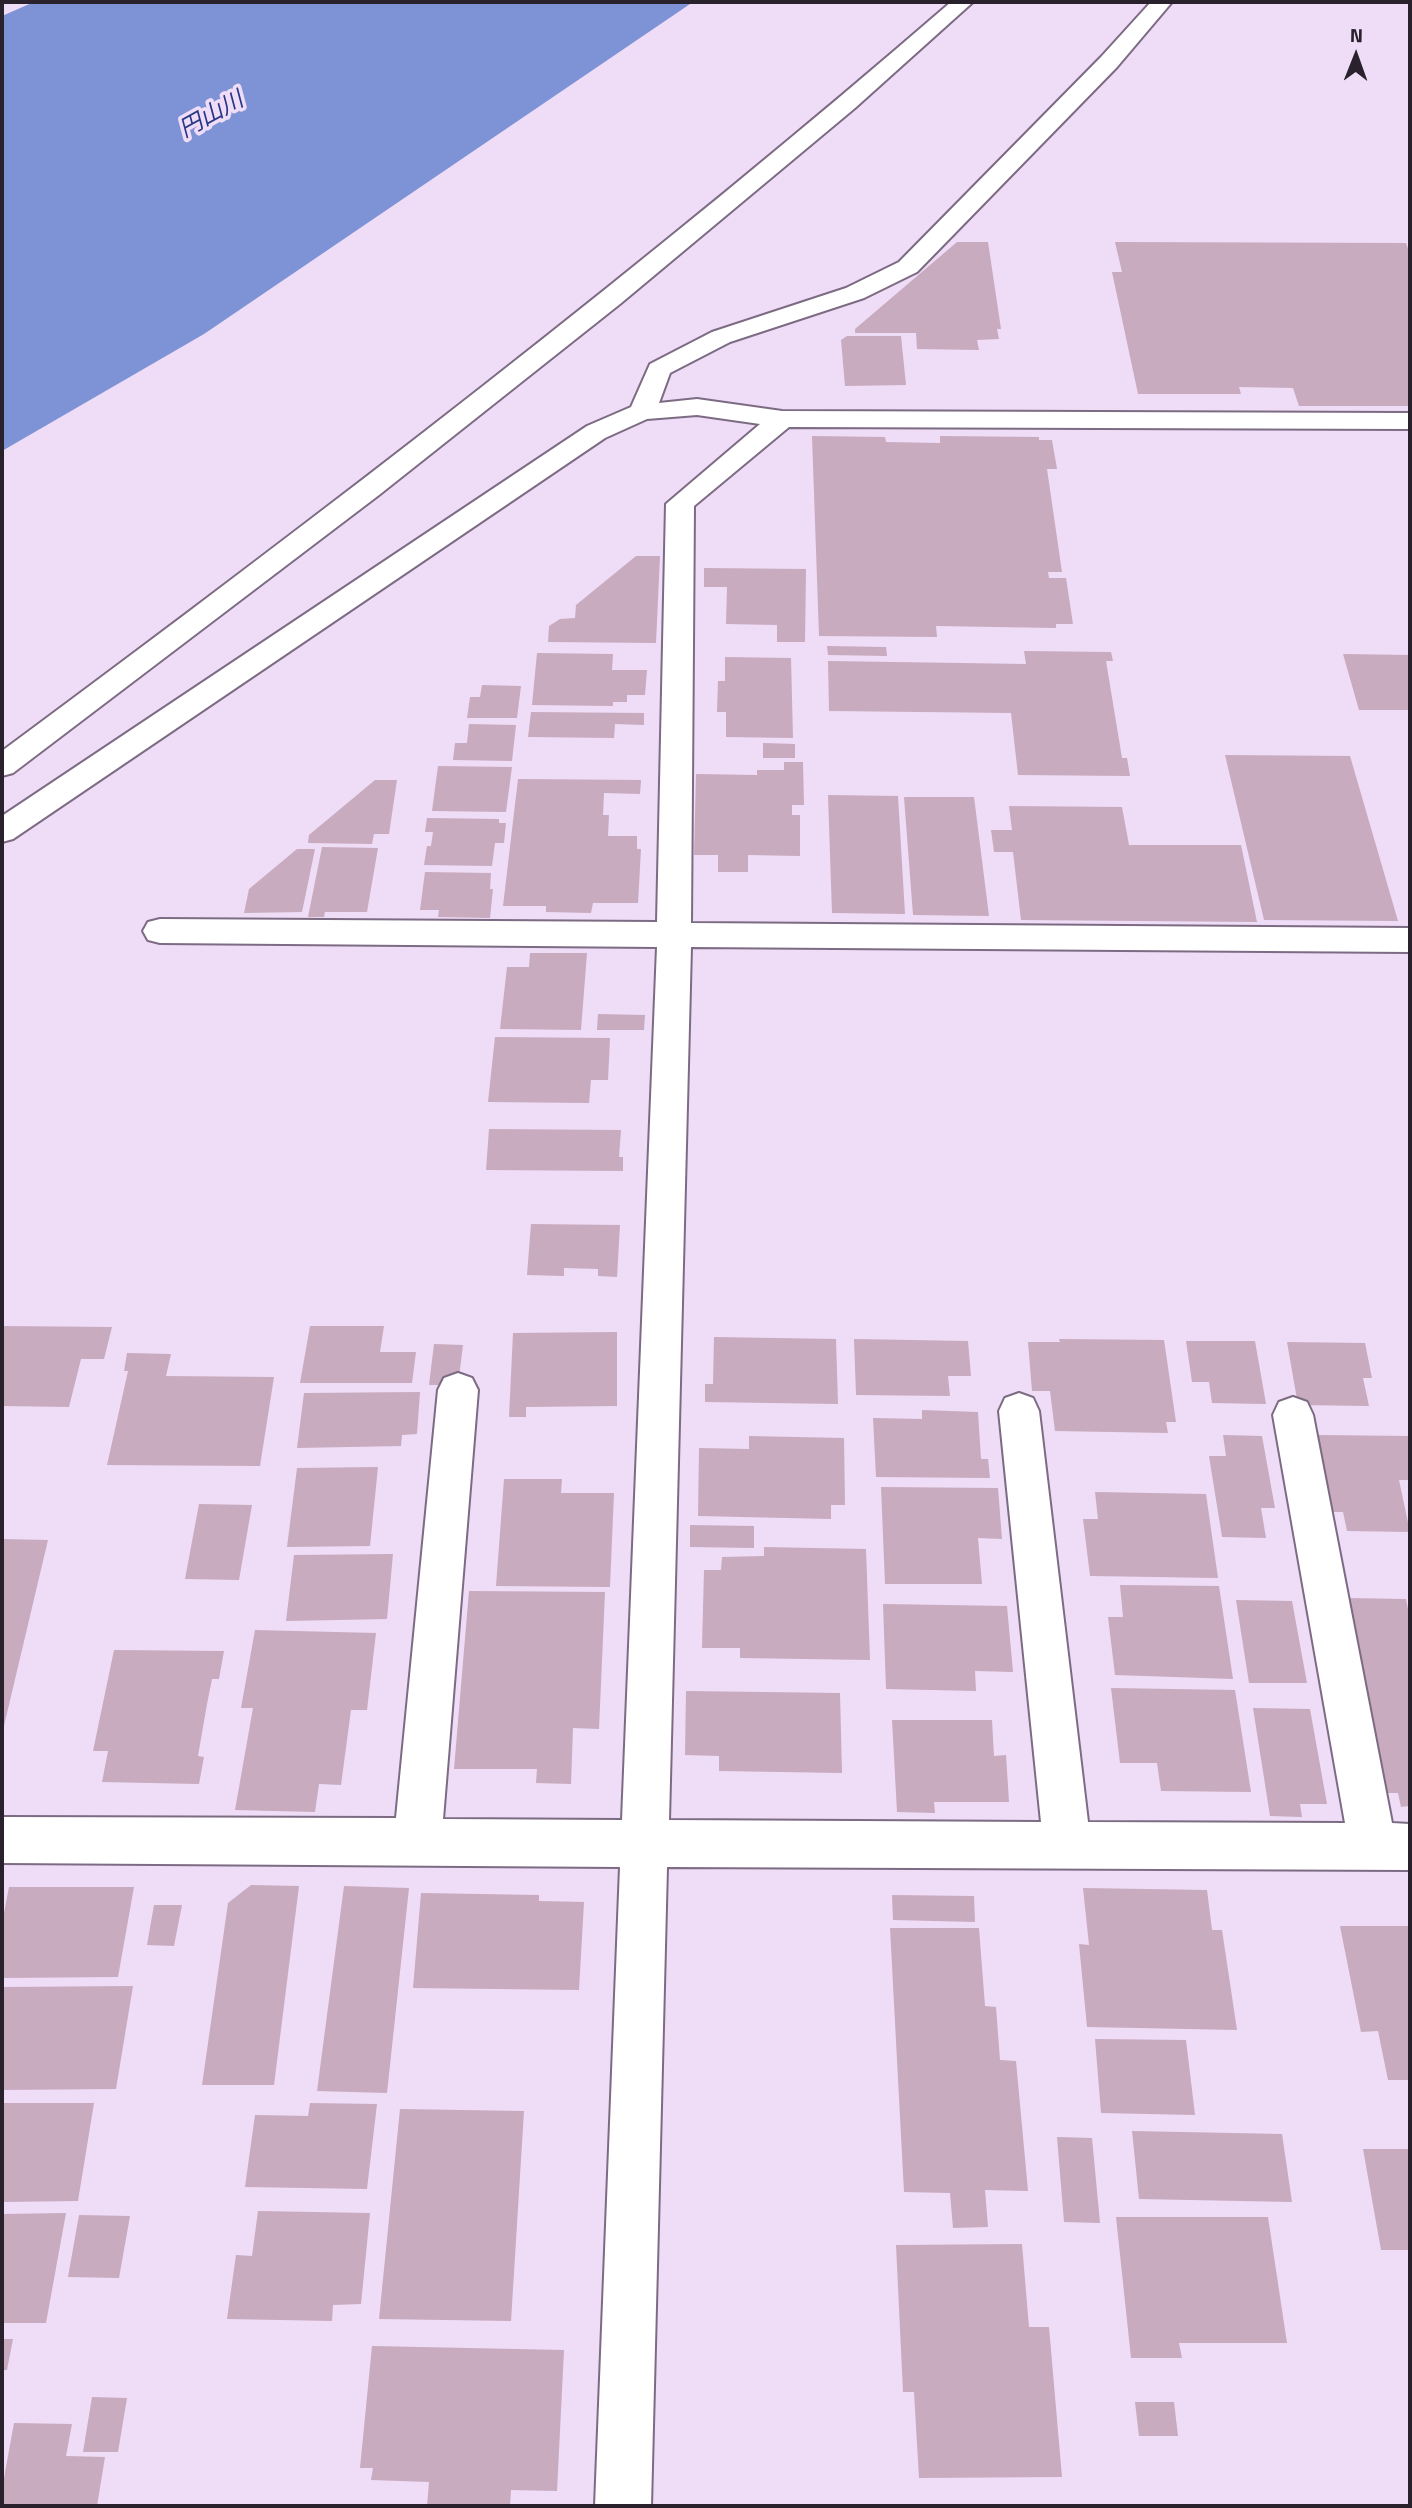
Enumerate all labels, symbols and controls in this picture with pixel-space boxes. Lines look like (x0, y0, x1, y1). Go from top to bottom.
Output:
text: N (1350, 20, 1363, 49)
north arrow (1321, 21, 1391, 91)
water label: 円山川 (175, 87, 249, 145)

